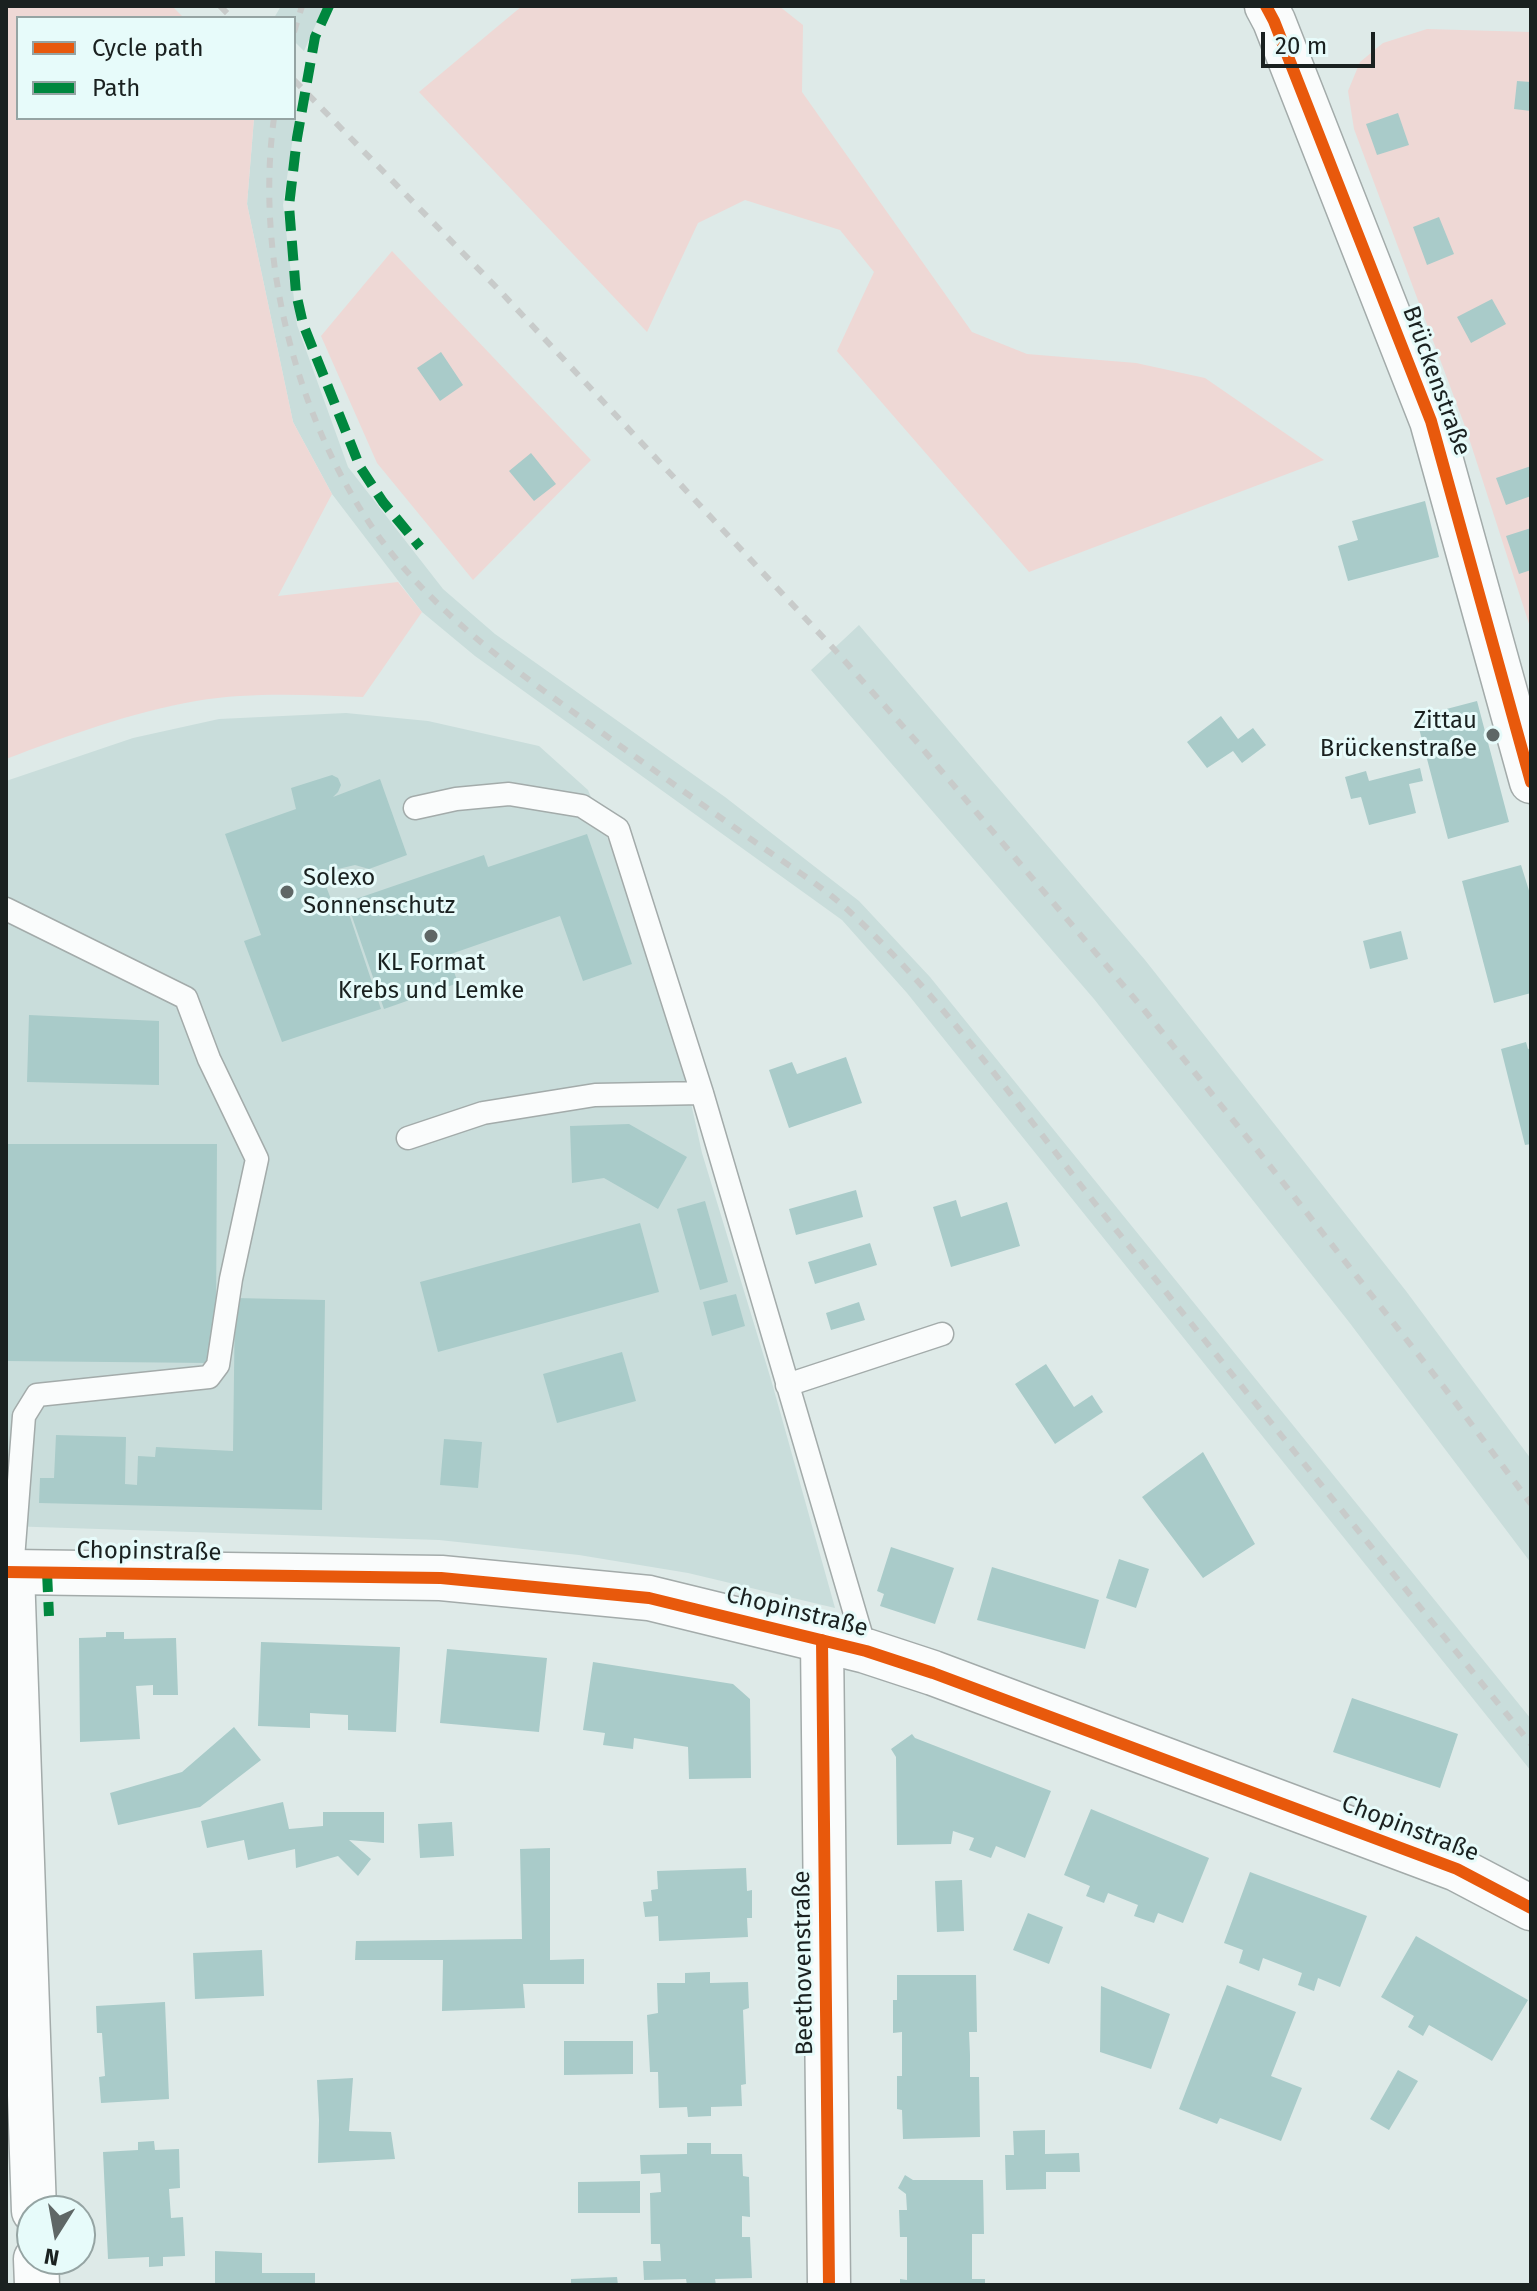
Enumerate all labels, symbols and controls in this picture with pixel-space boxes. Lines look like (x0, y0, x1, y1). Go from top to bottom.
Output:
legend (16, 16, 296, 120)
scale bar (1265, 16, 1379, 66)
text: 20 m (1275, 32, 1327, 60)
text: Cycle path (92, 34, 204, 62)
text: Path (92, 74, 140, 102)
street label: Brückenstraße (1396, 302, 1476, 460)
place label: Zittau Brückenstraße (1320, 707, 1477, 763)
marker: Zittau Brückenstraße (1484, 726, 1502, 744)
place label: Solexo Sonnenschutz (303, 864, 455, 920)
marker: Solexo Sonnenschutz (278, 883, 296, 901)
marker: KL Format Krebs und Lemke (422, 927, 440, 945)
place label: KL Format Krebs und Lemke (338, 949, 524, 1005)
street label: Chopinstraße (76, 1536, 222, 1568)
street label: Chopinstraße (723, 1580, 871, 1644)
street label: Chopinstraße (1337, 1790, 1483, 1868)
street label: Beethovenstraße (788, 1870, 820, 2056)
north arrow (16, 2195, 96, 2275)
text: N (42, 2242, 61, 2272)

